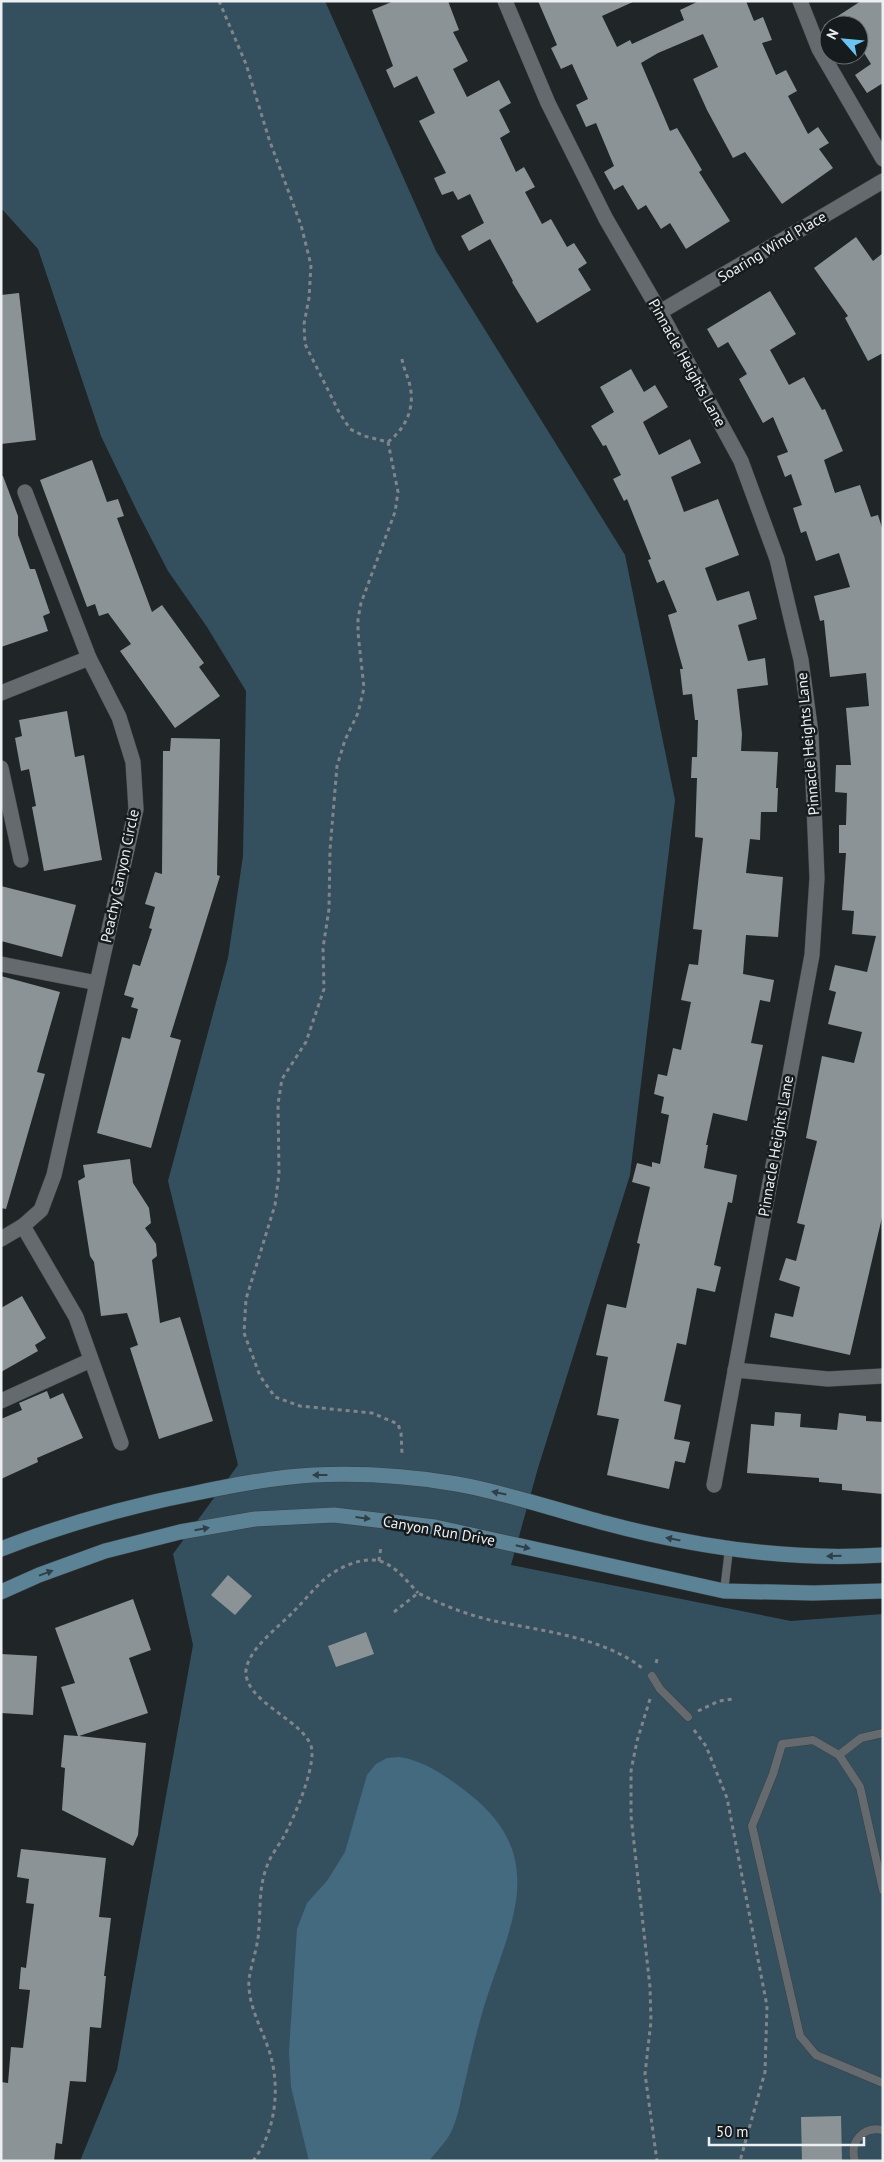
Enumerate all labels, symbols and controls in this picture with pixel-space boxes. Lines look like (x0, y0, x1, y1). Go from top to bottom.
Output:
north arrow (819, 15, 869, 65)
text: N (822, 26, 843, 42)
street label: Soaring Wind Place (714, 207, 830, 287)
street label: Pinnacle Heights Lane (644, 296, 730, 430)
street label: Pinnacle Heights Lane (792, 672, 823, 816)
street label: Peachy Canyon Circle (96, 807, 143, 944)
street label: Pinnacle Heights Lane (754, 1074, 797, 1218)
one-way arrow (312, 1471, 328, 1479)
one-way arrow (490, 1489, 506, 1497)
street label: Canyon Run Drive (381, 1511, 497, 1550)
one-way arrow (356, 1514, 372, 1522)
one-way arrow (194, 1524, 210, 1532)
one-way arrow (664, 1535, 680, 1543)
one-way arrow (516, 1543, 531, 1551)
one-way arrow (826, 1553, 842, 1561)
one-way arrow (39, 1569, 54, 1577)
scale bar (709, 2114, 864, 2146)
text: 50 m (716, 2122, 749, 2141)

